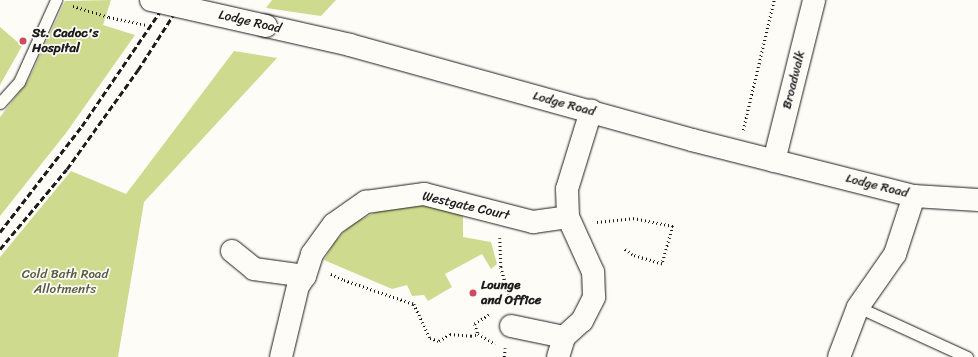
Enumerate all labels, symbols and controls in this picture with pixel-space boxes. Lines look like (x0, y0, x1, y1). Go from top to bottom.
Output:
street label: Lodge Road (217, 7, 283, 37)
place label: St. Cadoc's Hospital (32, 26, 98, 57)
marker: St. Cadoc's Hospital (17, 35, 29, 47)
street label: Broadwalk (779, 49, 809, 111)
street label: Lodge Road (531, 88, 597, 120)
street label: Lodge Road (844, 171, 910, 201)
street label: Westgate Court (421, 188, 511, 224)
park label: Cold Bath Road Allotments (21, 267, 109, 298)
place label: Lounge and Office (481, 278, 541, 309)
marker: Lounge and Office (468, 288, 478, 298)

